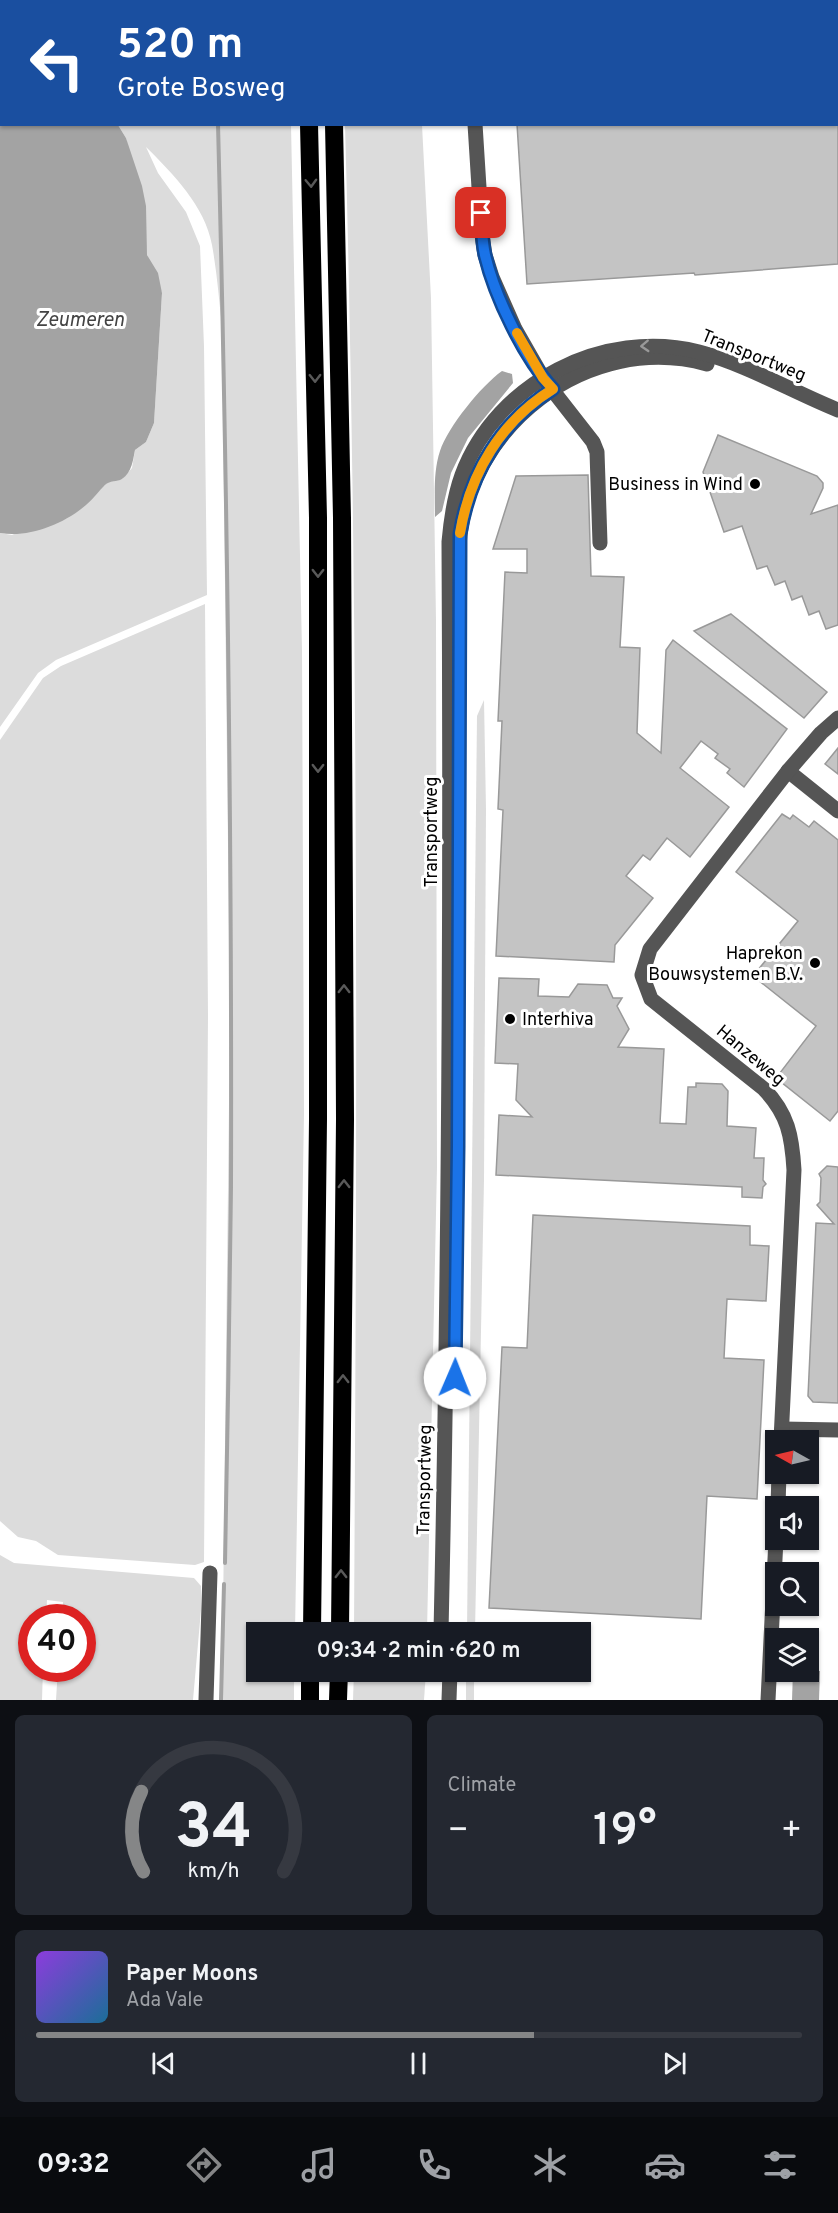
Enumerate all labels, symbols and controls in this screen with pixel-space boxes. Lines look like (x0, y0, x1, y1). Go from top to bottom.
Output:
text: 520 m (117, 20, 243, 73)
icon: left (18, 24, 96, 102)
text: Grote Bosweg (117, 72, 285, 106)
one-way arrow (304, 178, 317, 187)
pin (455, 187, 506, 238)
icon: arrive (464, 196, 497, 229)
water label: Zeumeren (36, 308, 124, 334)
street label: Transportweg (698, 325, 809, 388)
one-way arrow (640, 340, 649, 353)
one-way arrow (309, 373, 322, 382)
place label: Business in Wind (608, 474, 743, 497)
marker: Business in Wind (748, 477, 762, 491)
one-way arrow (312, 568, 324, 577)
one-way arrow (312, 763, 324, 772)
street label: Transportweg (421, 777, 444, 887)
place label: Haprekon Bouwsystemen B.V. (648, 943, 803, 987)
marker: Haprekon Bouwsystemen B.V. (808, 956, 822, 970)
one-way arrow (338, 984, 350, 993)
place label: Interhiva (522, 1009, 593, 1032)
marker: Interhiva (503, 1012, 517, 1026)
street label: Hanzeweg (711, 1021, 789, 1092)
one-way arrow (338, 1179, 350, 1188)
position arrow (423, 1346, 487, 1410)
one-way arrow (337, 1374, 349, 1383)
street label: Transportweg (413, 1424, 438, 1536)
north arrow (765, 1430, 819, 1484)
map controls (765, 1430, 819, 1682)
button: sound (765, 1496, 819, 1550)
button: search (765, 1562, 819, 1616)
one-way arrow (335, 1569, 347, 1578)
speed limit sign: 40 (18, 1604, 96, 1682)
button: layers (765, 1628, 819, 1682)
text: 09:34 · 2 min · 620 m (316, 1638, 521, 1665)
text: Climate (448, 1773, 516, 1799)
text: 34 (174, 1791, 252, 1870)
text: 19° (593, 1804, 657, 1861)
text: − (448, 1811, 469, 1853)
text: + (781, 1811, 802, 1853)
text: km/h (187, 1858, 239, 1885)
text: Paper Moons (126, 1961, 258, 1988)
text: Ada Vale (126, 1988, 203, 2014)
icon: previous (147, 2047, 180, 2080)
icon: pause (402, 2047, 435, 2080)
icon: next (658, 2047, 691, 2080)
icon: directions (183, 2144, 225, 2186)
icon: music (298, 2144, 340, 2186)
icon: phone (413, 2144, 455, 2186)
icon: climate (529, 2144, 571, 2186)
icon: car (644, 2144, 686, 2186)
icon: filters (759, 2144, 801, 2186)
text: 09:32 (37, 2148, 110, 2182)

